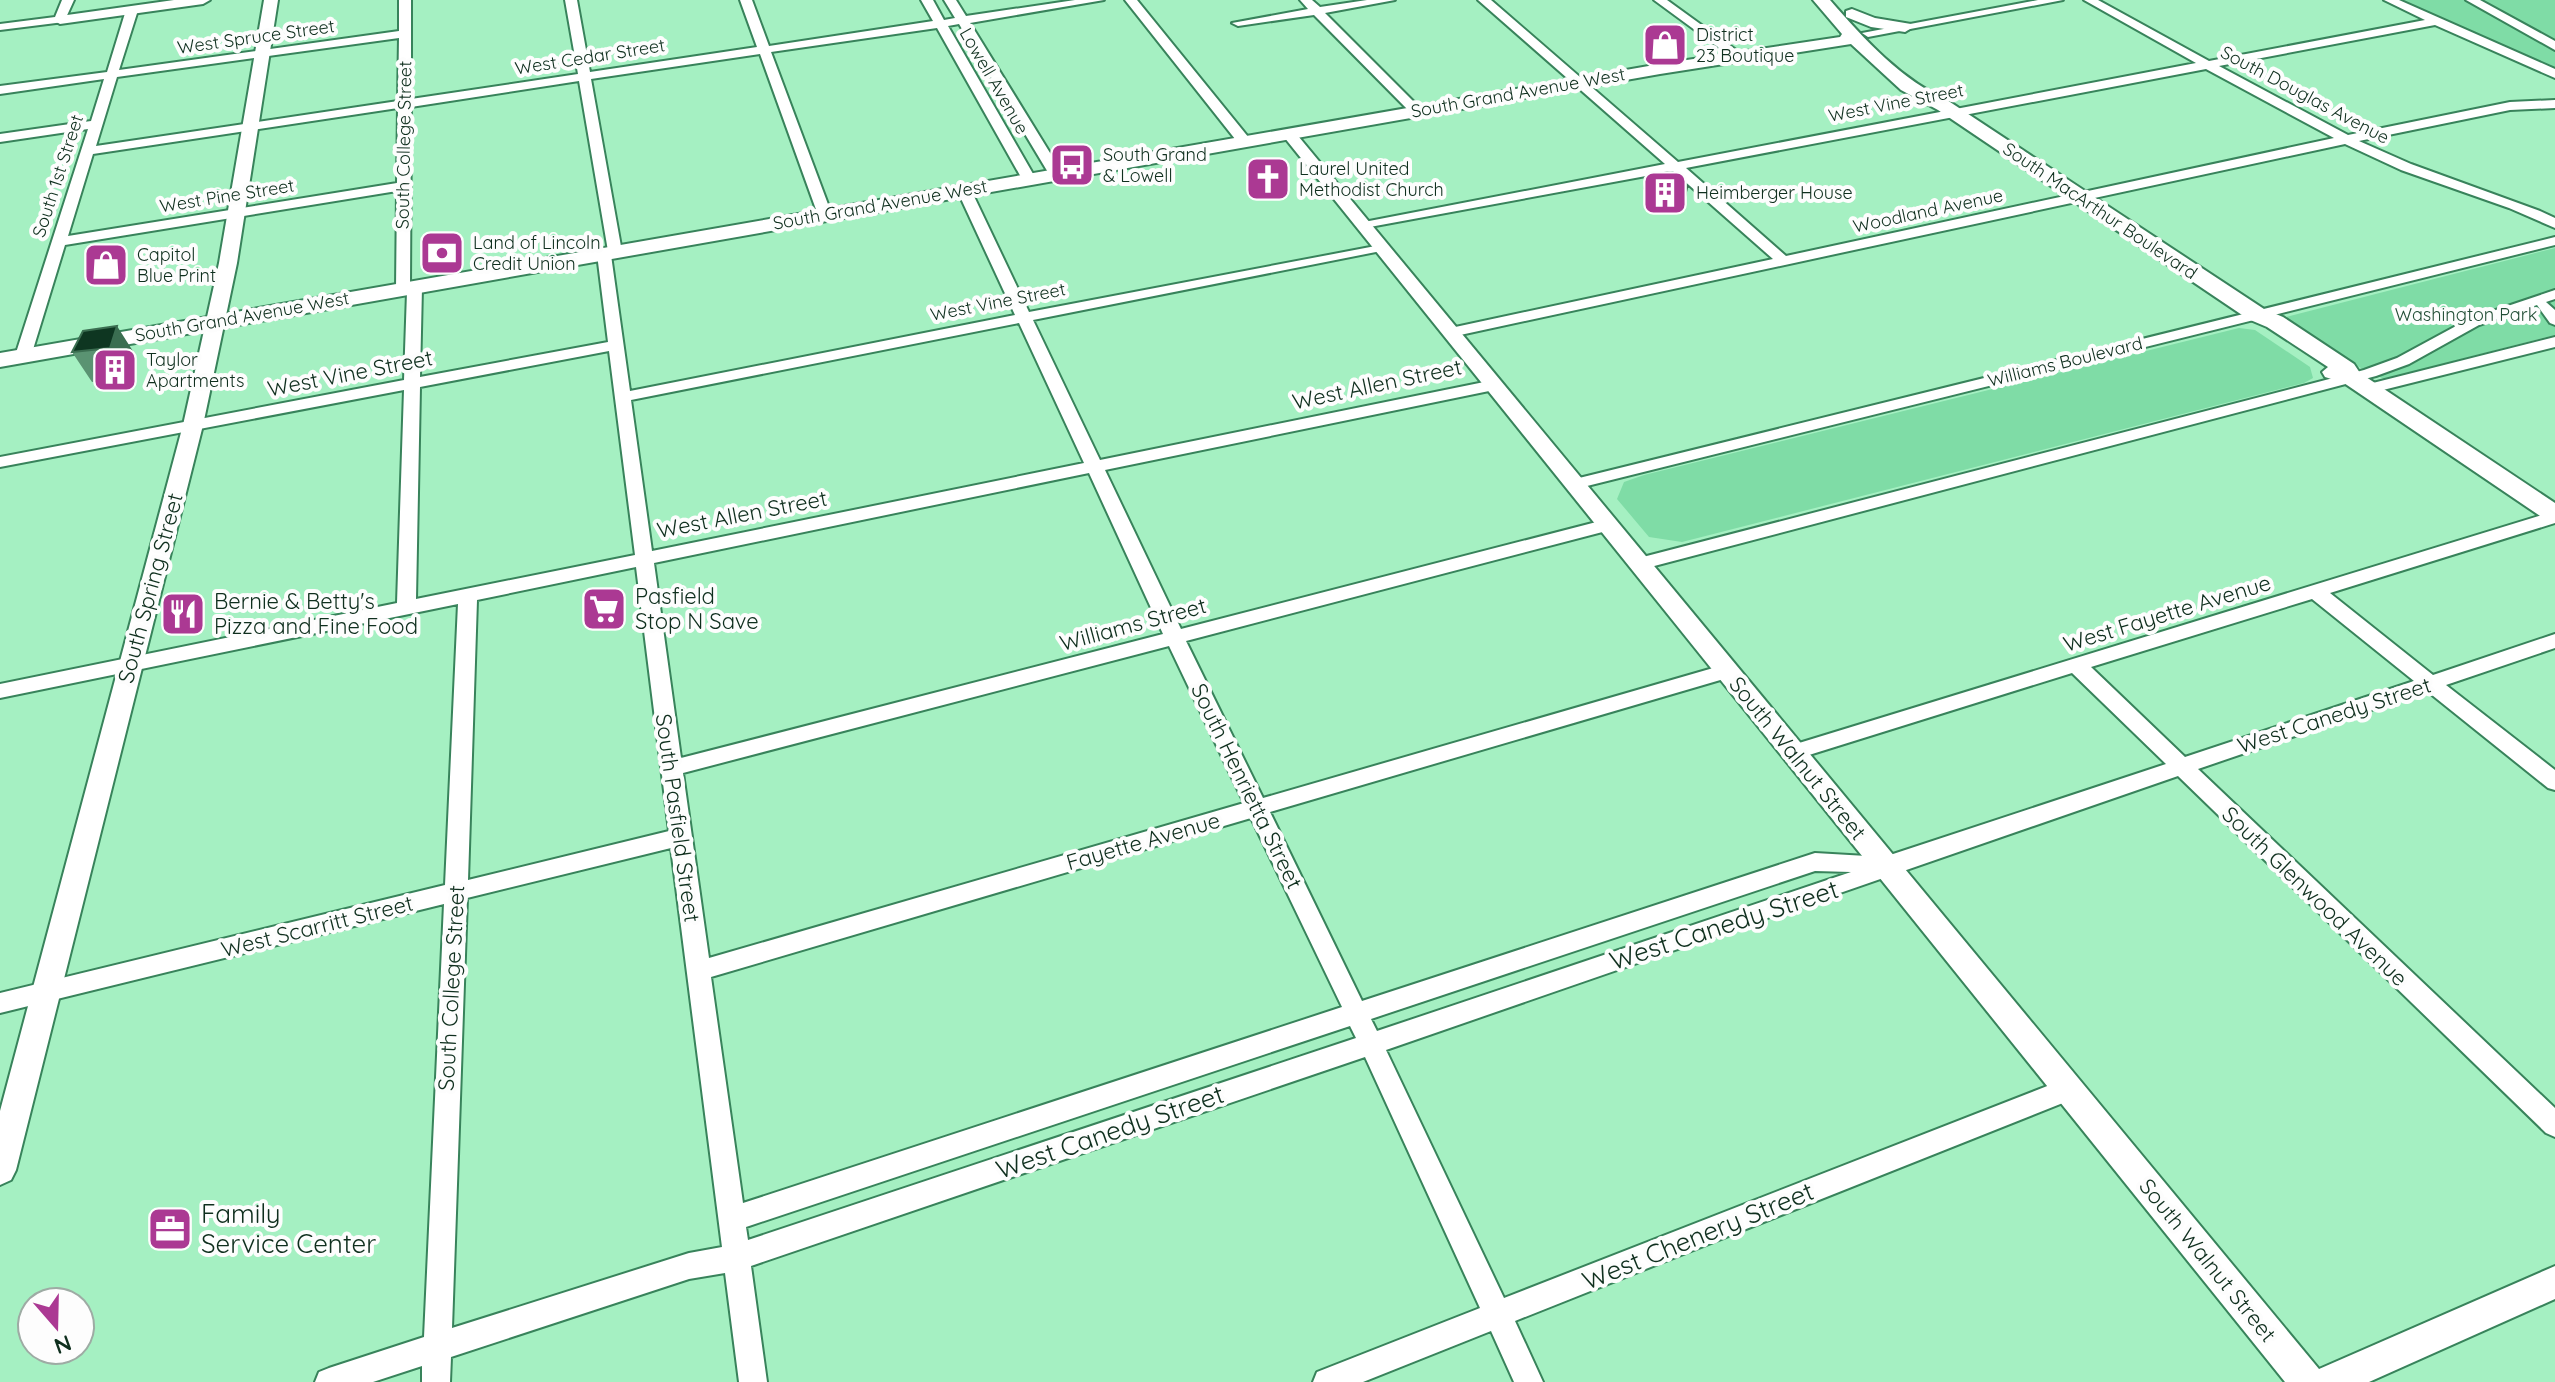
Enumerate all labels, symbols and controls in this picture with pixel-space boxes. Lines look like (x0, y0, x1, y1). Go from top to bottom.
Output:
street label: West Spruce Street (176, 14, 336, 59)
shop icon: District 23 Boutique (1641, 21, 1689, 69)
place label: District 23 Boutique (1696, 23, 1794, 67)
street label: Lowell Avenue (955, 24, 1034, 138)
street label: West Cedar Street (513, 33, 667, 80)
street label: South Douglas Avenue (2217, 40, 2393, 149)
street label: South College Street (391, 61, 416, 229)
street label: South Grand Avenue West (1409, 62, 1627, 123)
street label: West Vine Street (1826, 78, 1965, 127)
street label: South 1st Street (27, 112, 88, 240)
street label: South MacArthur Boulevard (1999, 137, 2202, 284)
bus stop icon: South Grand & Lowell (1048, 141, 1096, 189)
place label: South Grand & Lowell (1103, 143, 1207, 187)
church icon: Laurel United Methodist Church (1244, 155, 1292, 203)
place label: Laurel United Methodist Church (1299, 157, 1444, 201)
building icon: Heimberger House (1641, 169, 1689, 217)
street label: West Pine Street (158, 174, 296, 218)
street label: South Grand Avenue West (771, 174, 989, 235)
place label: Heimberger House (1696, 181, 1853, 204)
street label: Woodland Avenue (1851, 183, 2005, 238)
bank icon: Land of Lincoln Credit Union (418, 229, 466, 277)
place label: Land of Lincoln Credit Union (473, 231, 601, 275)
shop icon: Capitol Blue Print (82, 241, 130, 289)
place label: Capitol Blue Print (137, 243, 216, 287)
street label: West Vine Street (928, 277, 1067, 326)
street label: South Grand Avenue West (133, 286, 351, 347)
park label: Washington Park (2395, 303, 2537, 326)
street label: Williams Boulevard (1985, 331, 2145, 392)
street label: West Vine Street (265, 343, 435, 403)
building icon: Taylor Apartments (91, 346, 139, 394)
place label: Taylor Apartments (146, 348, 244, 392)
street label: West Allen Street (1290, 352, 1464, 416)
street label: West Allen Street (655, 484, 829, 544)
street label: South Spring Street (111, 490, 189, 686)
street label: West Fayette Avenue (2060, 568, 2274, 658)
place label: Pasfield Stop N Save (635, 582, 759, 635)
supermarket icon: Pasfield Stop N Save (580, 585, 628, 633)
place label: Bernie & Betty's Pizza and Fine Food (214, 587, 418, 640)
restaurant icon: Bernie & Betty's Pizza and Fine Food (159, 590, 207, 638)
street label: Williams Street (1057, 591, 1209, 657)
street label: West Canedy Street (2234, 670, 2434, 760)
street label: South Walnut Street (1723, 671, 1873, 845)
street label: South Henrietta Street (1185, 679, 1309, 893)
street label: South Pasfield Street (650, 712, 706, 924)
street label: South Glenwood Avenue (2216, 800, 2414, 992)
street label: Fayette Avenue (1063, 806, 1223, 876)
street label: West Canedy Street (1605, 872, 1842, 977)
street label: South College Street (432, 884, 470, 1092)
street label: West Scarritt Street (218, 889, 416, 963)
street label: West Canedy Street (992, 1077, 1228, 1186)
street label: South Walnut Street (2133, 1173, 2283, 1347)
street label: West Chenery Street (1577, 1174, 1818, 1297)
place label: Family Service Center (201, 1197, 376, 1260)
office icon: Family Service Center (146, 1205, 194, 1253)
north arrow (16, 1286, 96, 1366)
text: N (50, 1329, 75, 1361)

